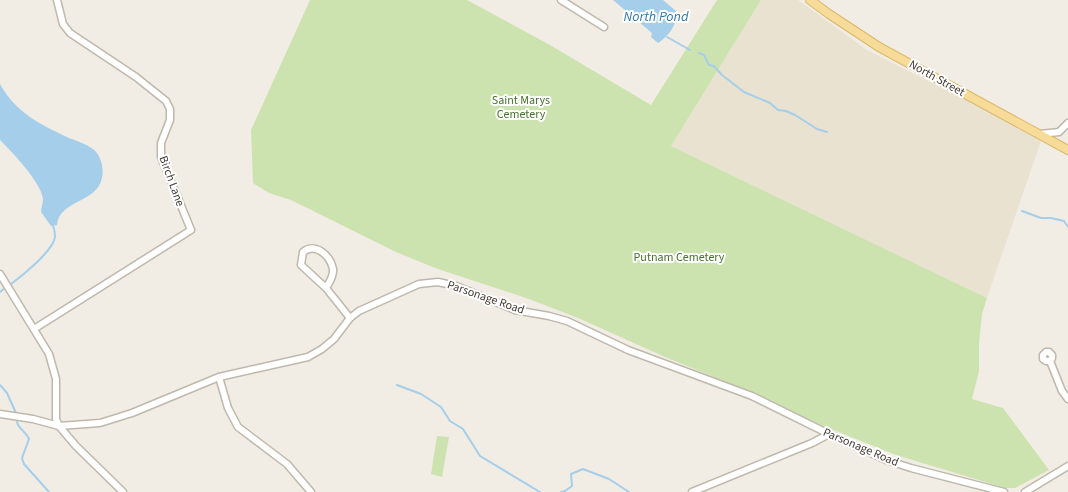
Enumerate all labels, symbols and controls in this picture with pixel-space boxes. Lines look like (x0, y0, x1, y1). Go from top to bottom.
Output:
water label: North Pond (624, 7, 689, 27)
street label: North Street (906, 56, 968, 101)
park label: Saint Marys Cemetery (492, 92, 550, 123)
street label: Birch Lane (155, 153, 189, 209)
park label: Putnam Cemetery (634, 249, 725, 266)
street label: Parsonage Road (445, 276, 527, 319)
street label: Parsonage Road (820, 424, 901, 471)

